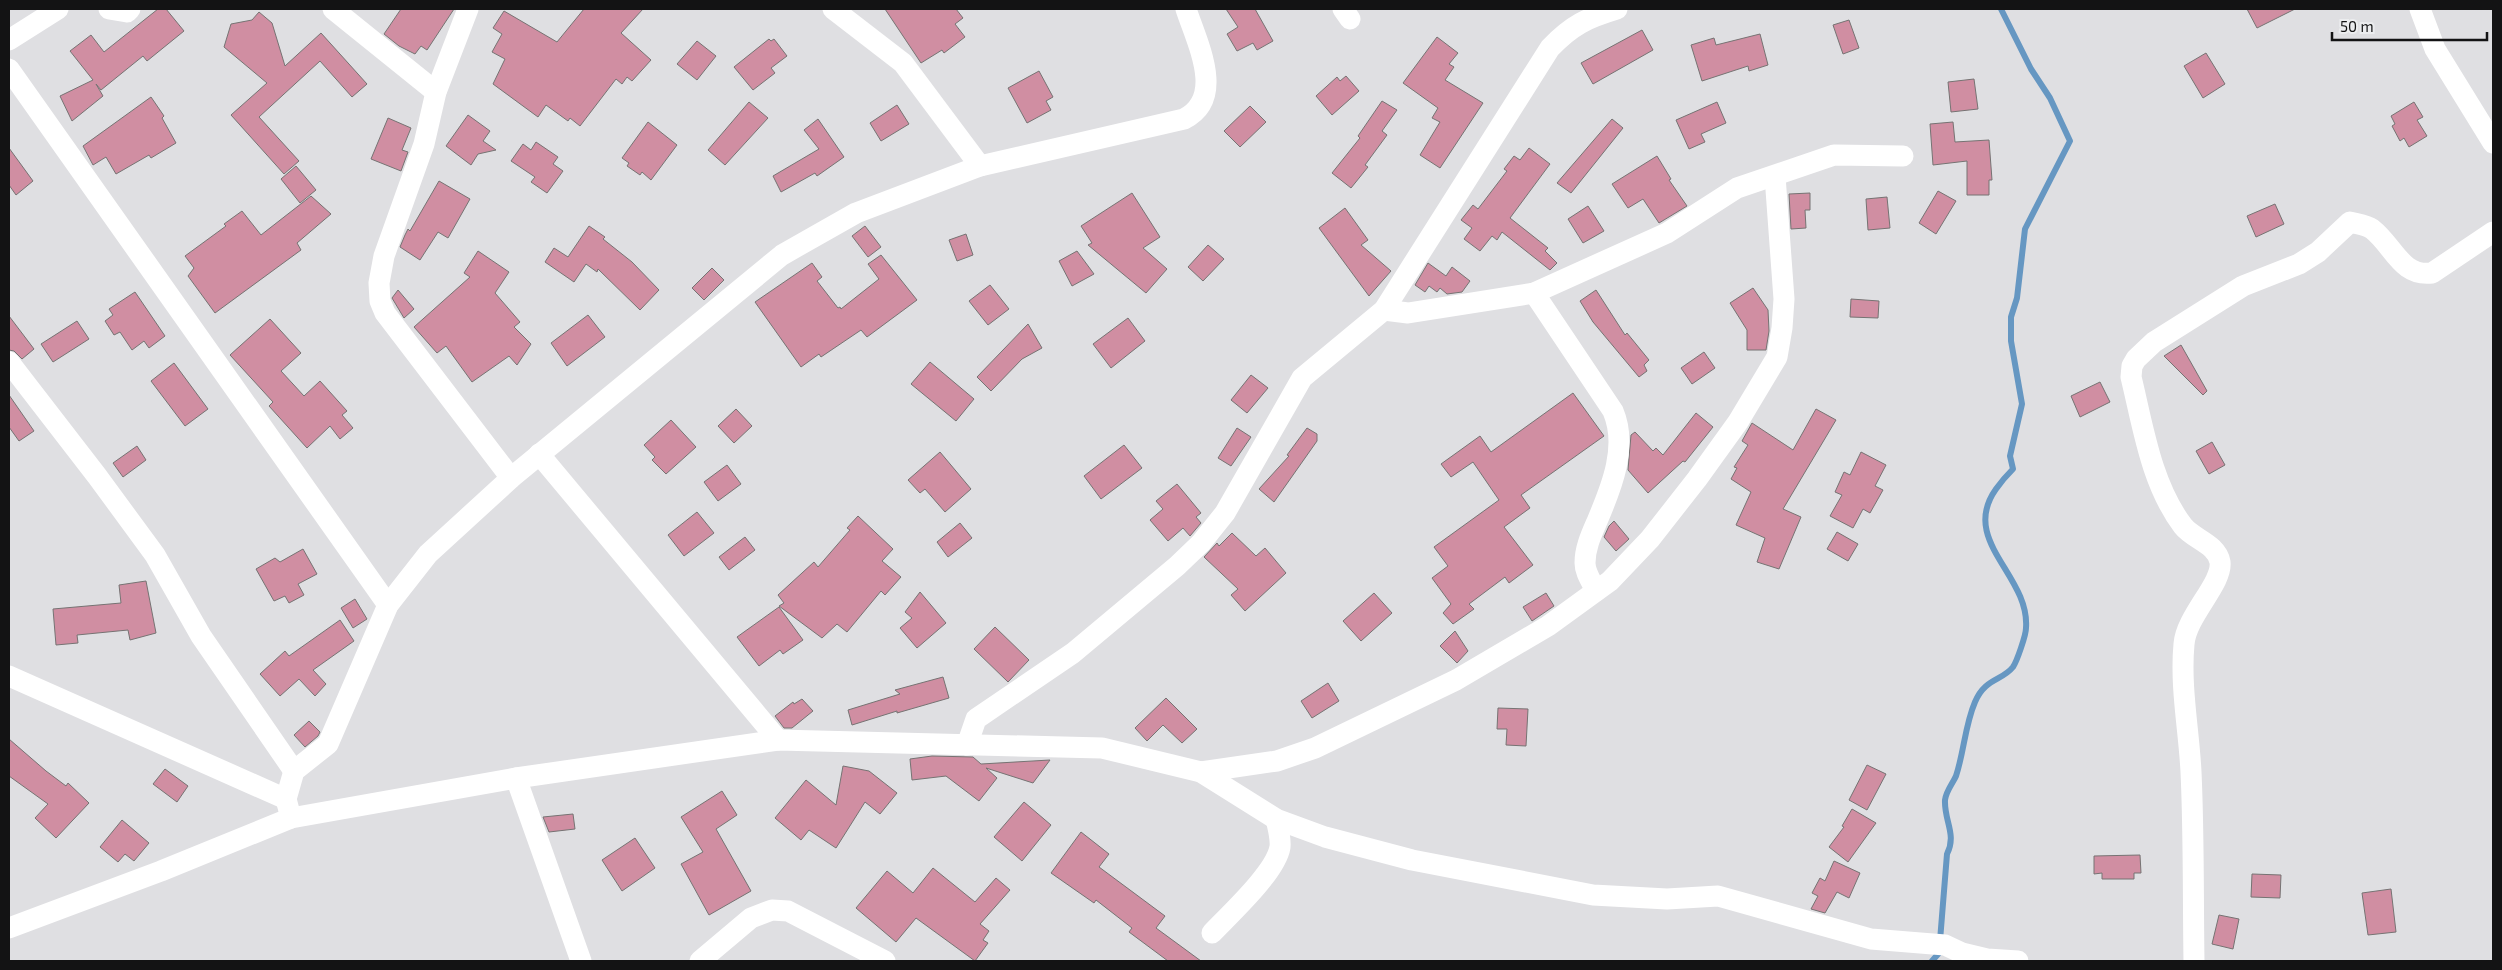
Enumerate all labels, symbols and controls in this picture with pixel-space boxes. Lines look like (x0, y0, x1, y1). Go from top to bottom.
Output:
scale bar (2332, 10, 2487, 42)
text: 50 m (2340, 17, 2374, 35)

